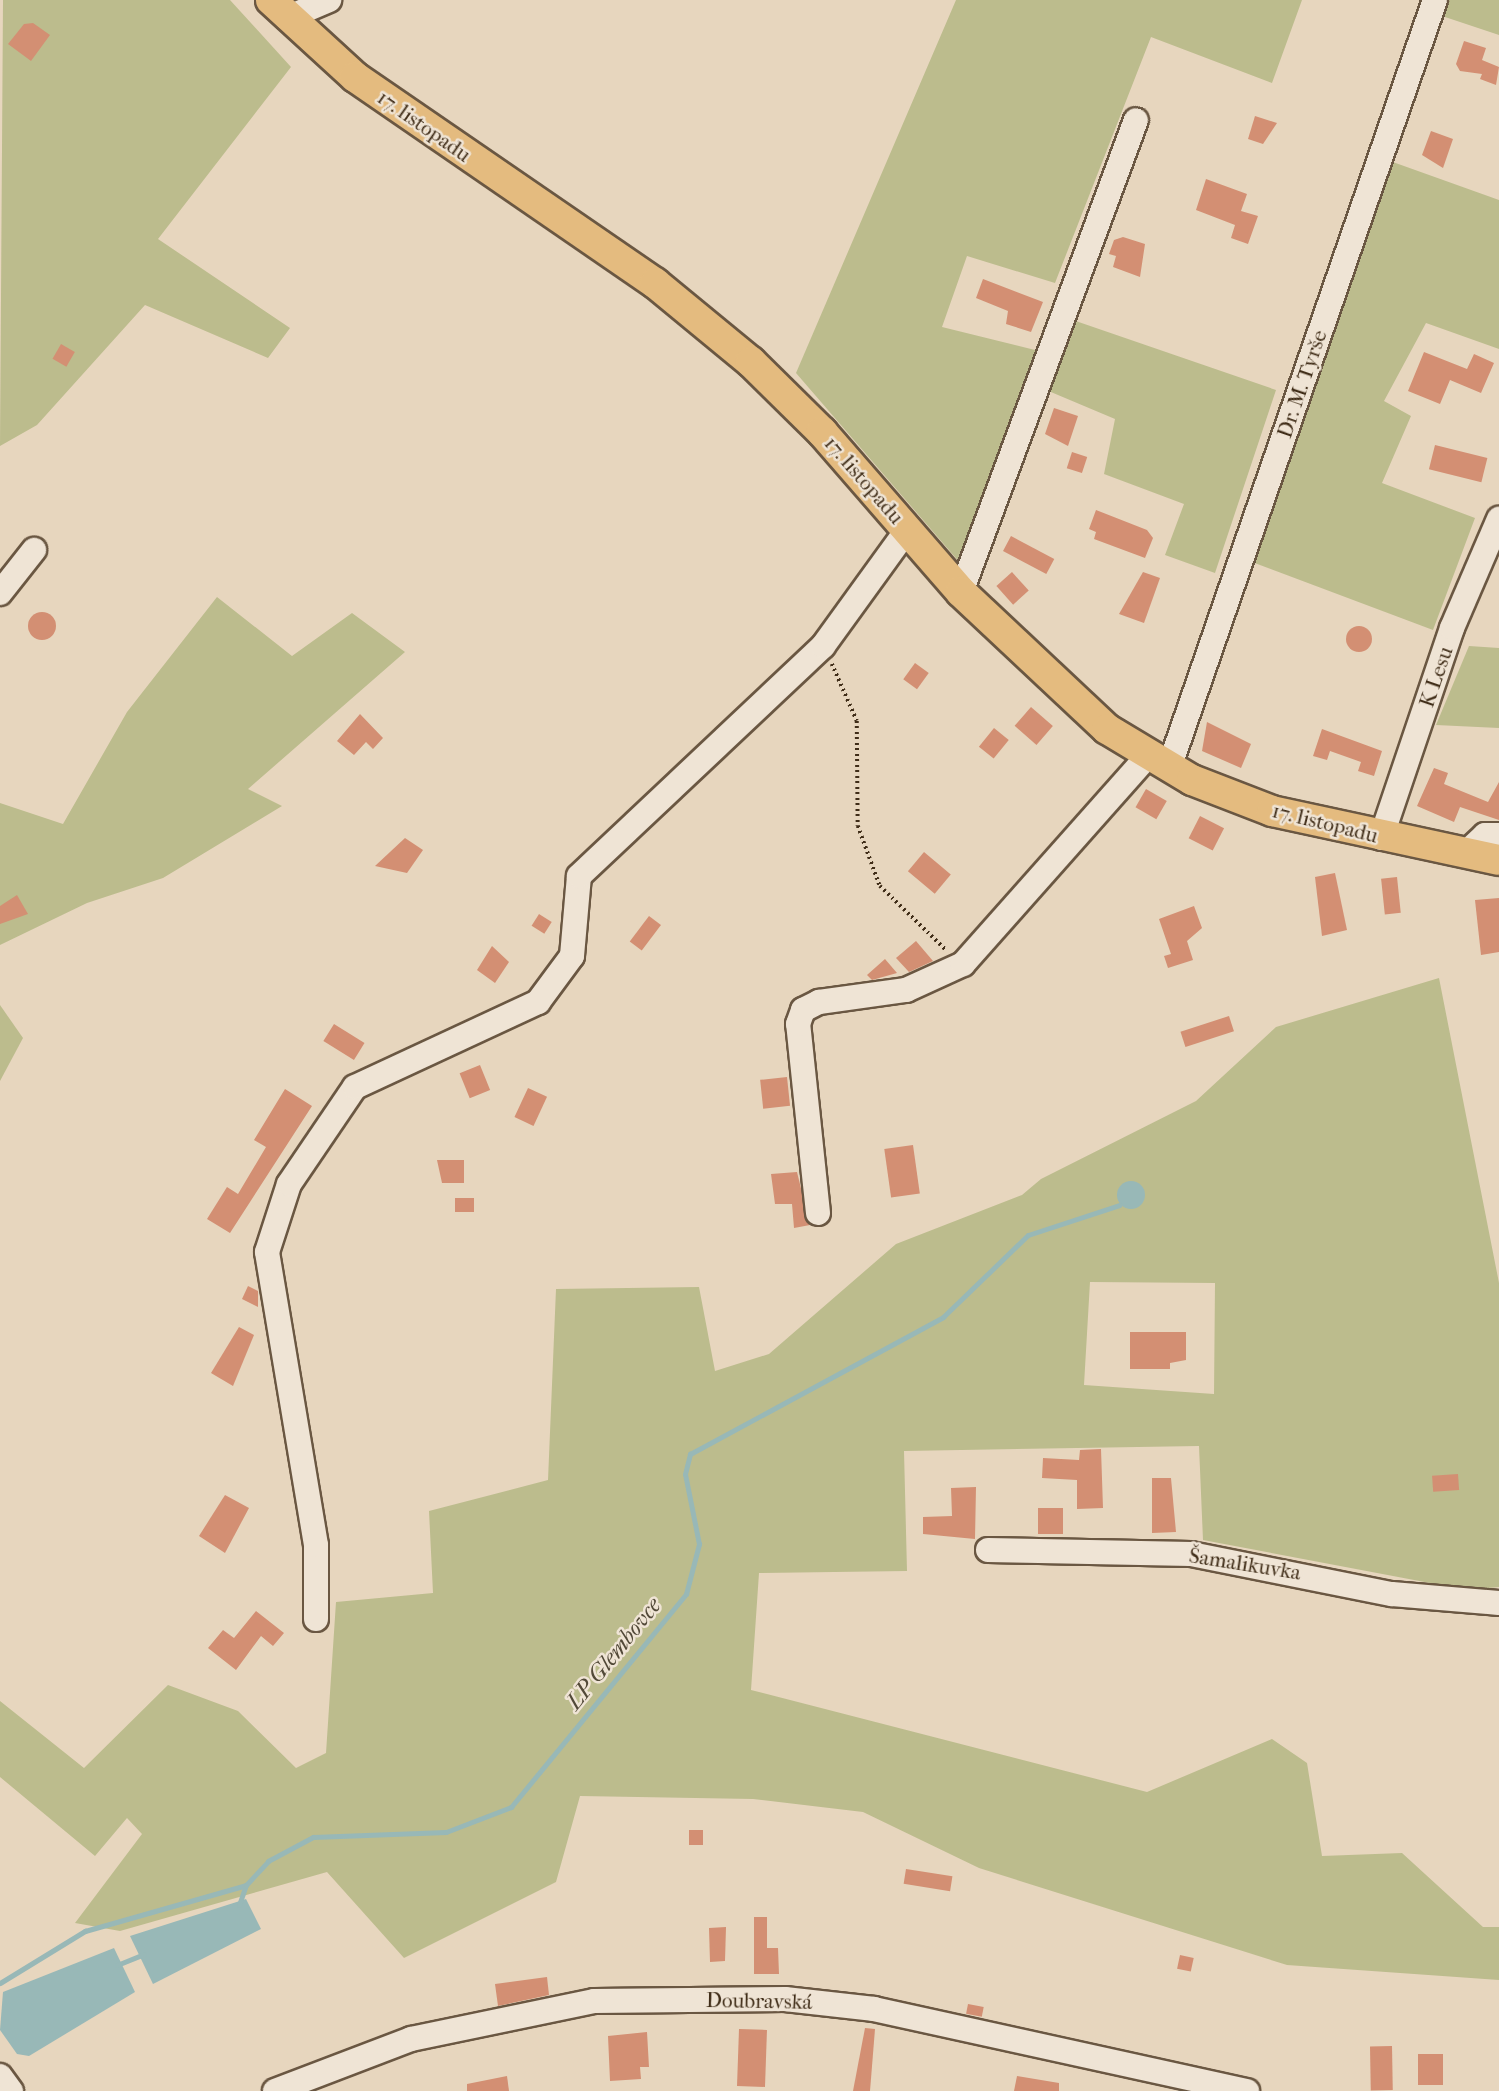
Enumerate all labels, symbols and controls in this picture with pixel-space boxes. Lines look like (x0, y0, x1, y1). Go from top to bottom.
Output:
street label: 17. listopadu (372, 85, 476, 167)
street label: Dr. M. Tyrše (1272, 327, 1332, 441)
street label: 17. listopadu (819, 431, 909, 529)
street label: K Lesu (1414, 643, 1458, 711)
street label: 17. listopadu (1270, 798, 1380, 848)
street label: Šamalikuvka (1187, 1543, 1303, 1585)
water label: LP Glembovce (561, 1593, 667, 1715)
street label: Doubravská (706, 1987, 812, 2015)

